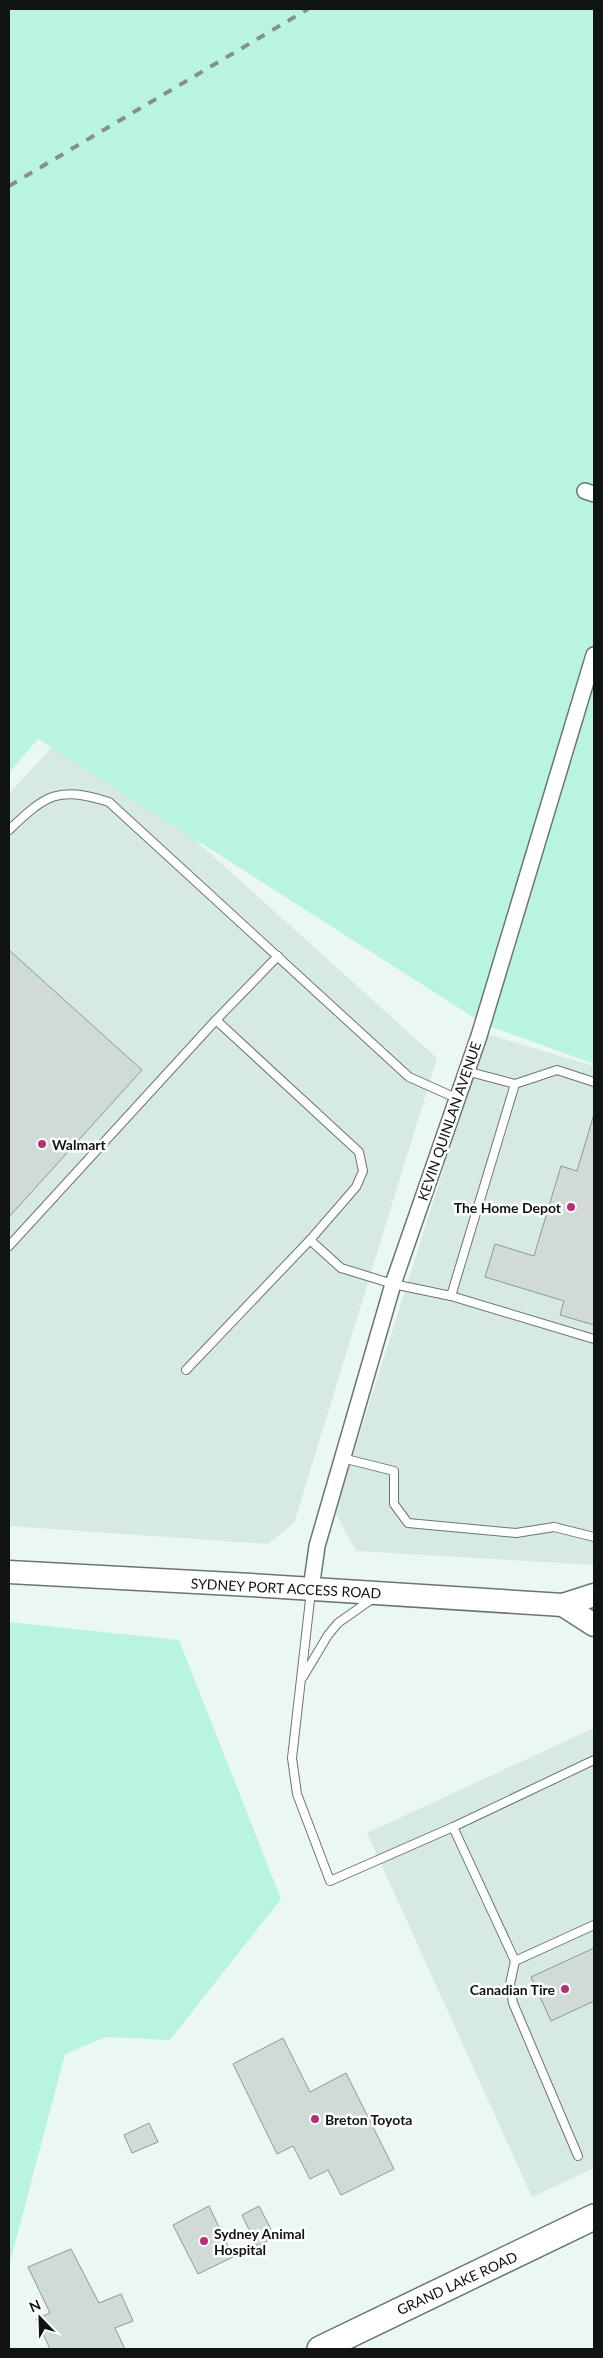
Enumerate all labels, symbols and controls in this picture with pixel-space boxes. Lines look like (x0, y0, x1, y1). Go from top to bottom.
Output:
street label: KEVIN QUINLAN AVENUE (414, 1039, 484, 1203)
place label: Walmart (52, 1136, 106, 1153)
marker: Walmart (36, 1138, 48, 1150)
place label: The Home Depot (454, 1199, 562, 1216)
marker: The Home Depot (565, 1201, 577, 1213)
street label: SYDNEY PORT ACCESS ROAD (190, 1575, 382, 1601)
place label: Canadian Tire (470, 1981, 556, 1998)
marker: Canadian Tire (559, 1983, 571, 1995)
place label: Breton Toyota (325, 2111, 412, 2128)
marker: Breton Toyota (309, 2113, 321, 2125)
place label: Sydney Animal Hospital (214, 2225, 305, 2258)
marker: Sydney Animal Hospital (198, 2235, 210, 2247)
street label: GRAND LAKE ROAD (394, 2248, 520, 2318)
north arrow (15, 2293, 65, 2343)
text: N (26, 2296, 43, 2316)

